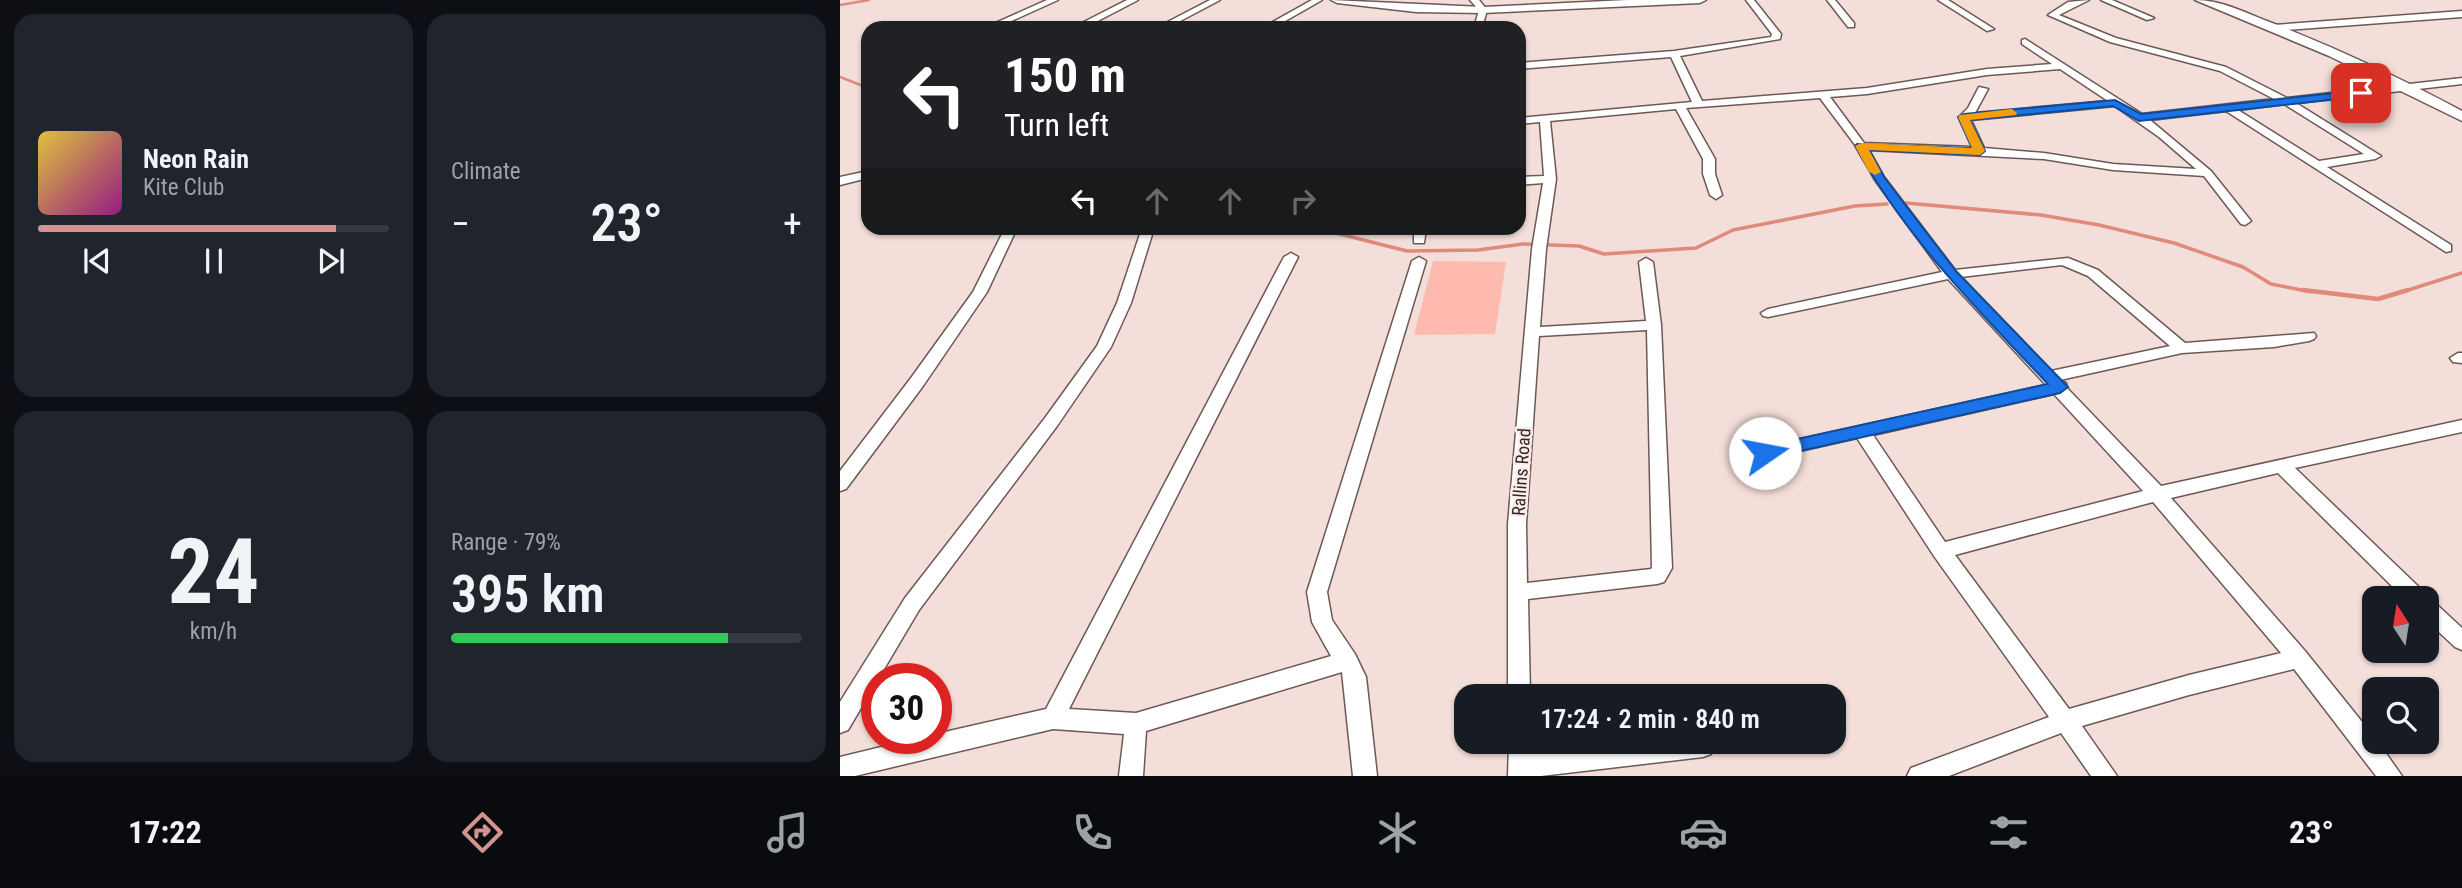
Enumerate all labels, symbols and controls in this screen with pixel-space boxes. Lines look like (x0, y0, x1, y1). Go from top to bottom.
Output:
text: 150 m (1004, 47, 1126, 104)
icon: left (889, 49, 980, 140)
pin (2331, 63, 2391, 123)
icon: arrive (2342, 74, 2380, 112)
text: Turn left (1004, 106, 1109, 144)
text: Neon Rain (143, 144, 249, 174)
text: Climate (451, 158, 521, 185)
text: Kite Club (143, 174, 224, 201)
icon: left (1065, 182, 1103, 220)
icon: ahead (1138, 182, 1176, 220)
icon: ahead (1211, 182, 1249, 220)
icon: right (1284, 182, 1322, 220)
text: 23° (590, 193, 663, 254)
text: − (451, 202, 470, 246)
text: + (783, 202, 802, 246)
icon: previous (78, 242, 116, 280)
icon: pause (195, 242, 233, 280)
icon: next (312, 242, 350, 280)
position arrow (1728, 416, 1802, 490)
street label: Rallins Road (1507, 427, 1535, 517)
text: 24 (168, 519, 259, 625)
text: Range · 79% (451, 529, 561, 556)
text: 395 km (451, 564, 605, 625)
north arrow (2362, 586, 2440, 663)
map controls (2362, 586, 2439, 754)
text: km/h (190, 618, 237, 645)
speed limit sign: 30 (861, 663, 952, 754)
button: search (2362, 677, 2439, 754)
text: 17:24 · 2 min · 840 m (1540, 704, 1760, 734)
icon: directions (458, 808, 507, 857)
icon: music (763, 808, 812, 857)
icon: phone (1068, 808, 1117, 857)
icon: climate (1373, 808, 1422, 857)
icon: car (1679, 808, 1728, 857)
icon: filters (1984, 808, 2033, 857)
text: 17:22 (128, 813, 202, 851)
text: 23° (2289, 813, 2334, 851)

